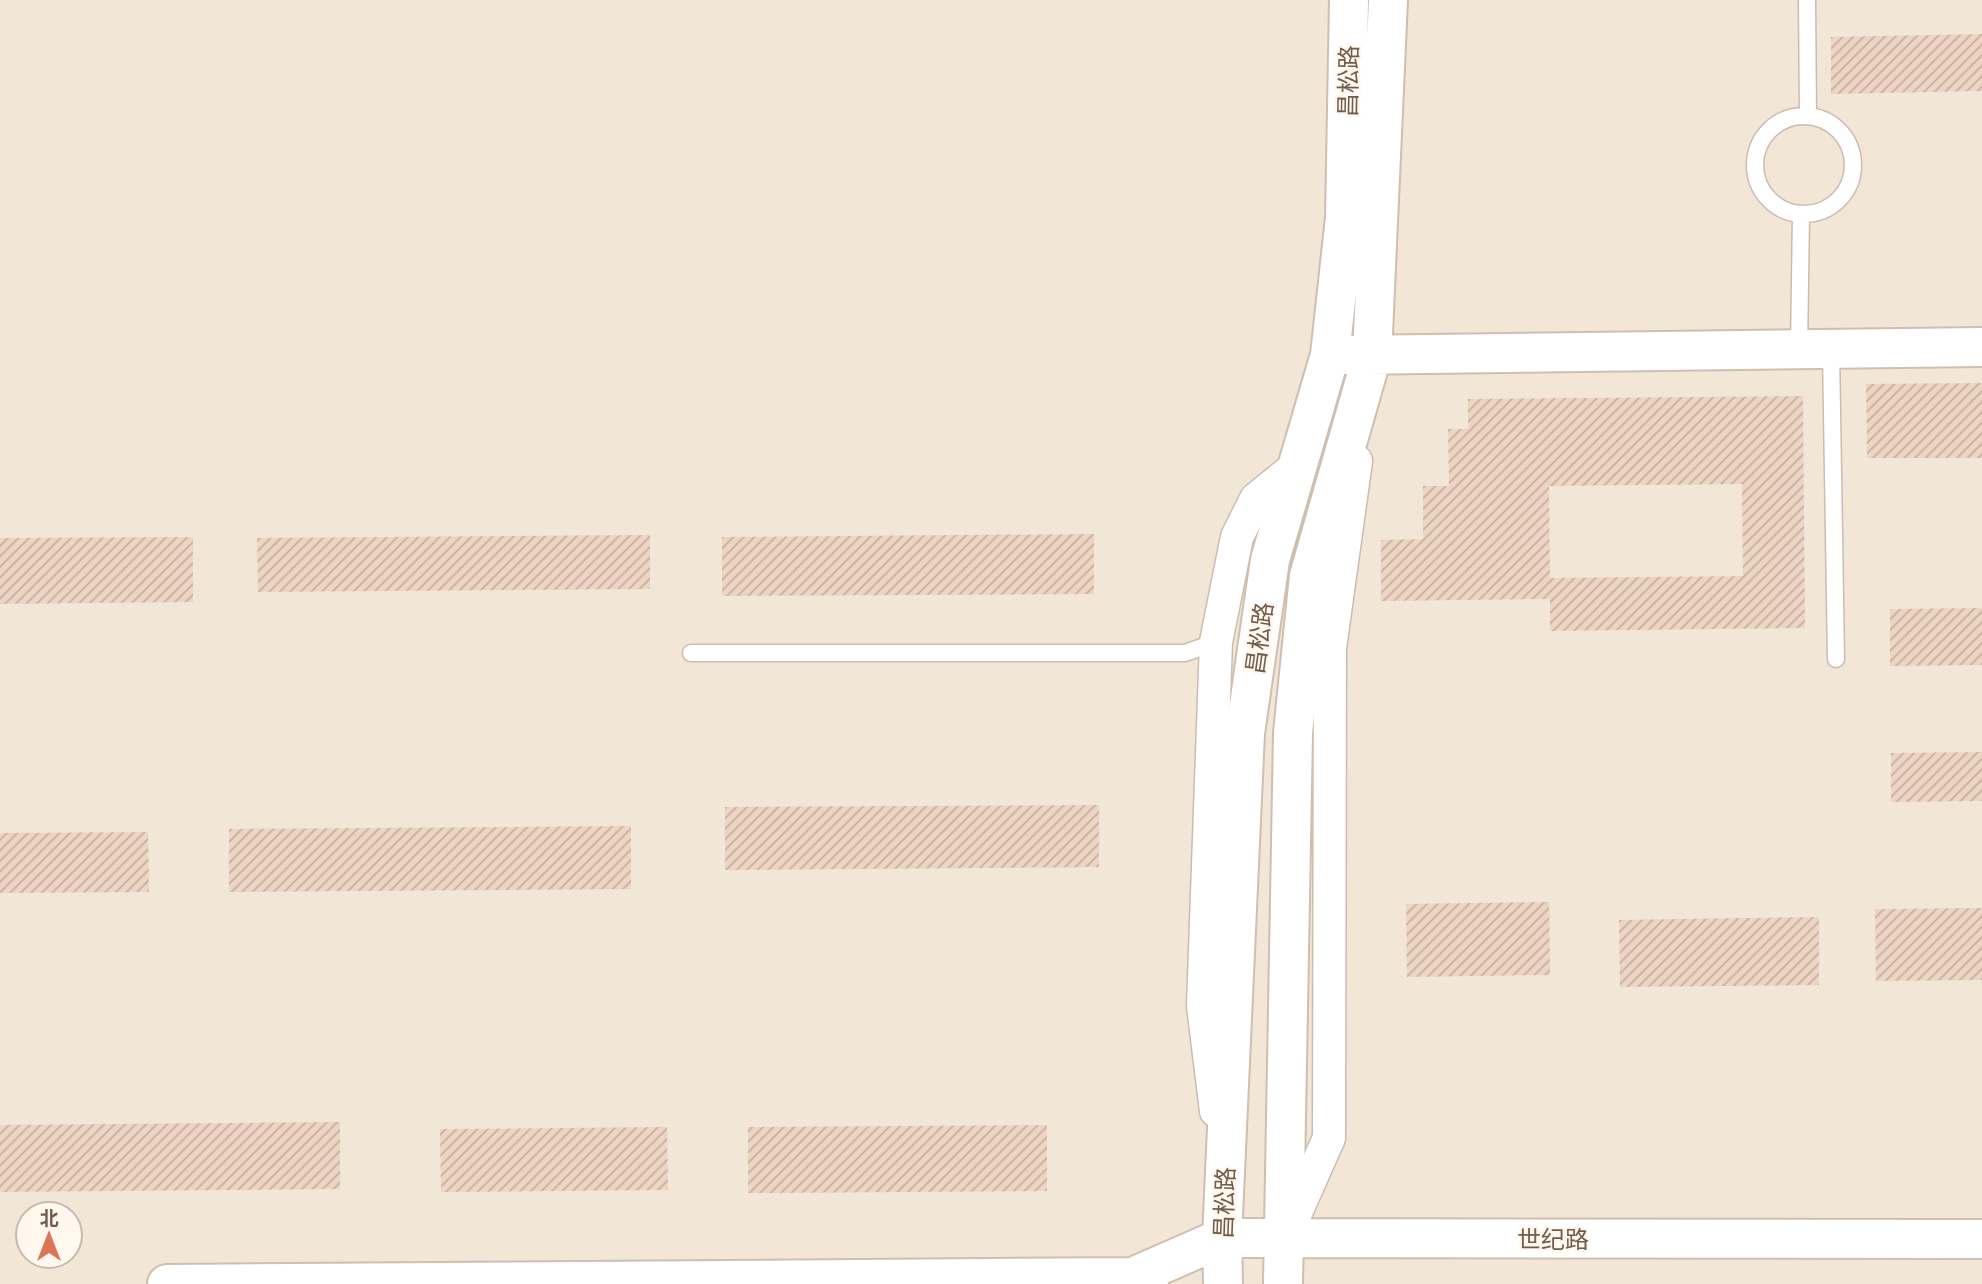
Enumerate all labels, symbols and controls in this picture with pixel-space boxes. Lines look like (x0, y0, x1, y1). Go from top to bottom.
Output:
street label: 昌松路 (1331, 45, 1365, 117)
street label: 昌松路 (1238, 600, 1280, 676)
street label: 昌松路 (1207, 1166, 1241, 1240)
north arrow (14, 1200, 84, 1270)
text: 北 (39, 1205, 59, 1231)
street label: 世纪路 (1517, 1223, 1589, 1255)

